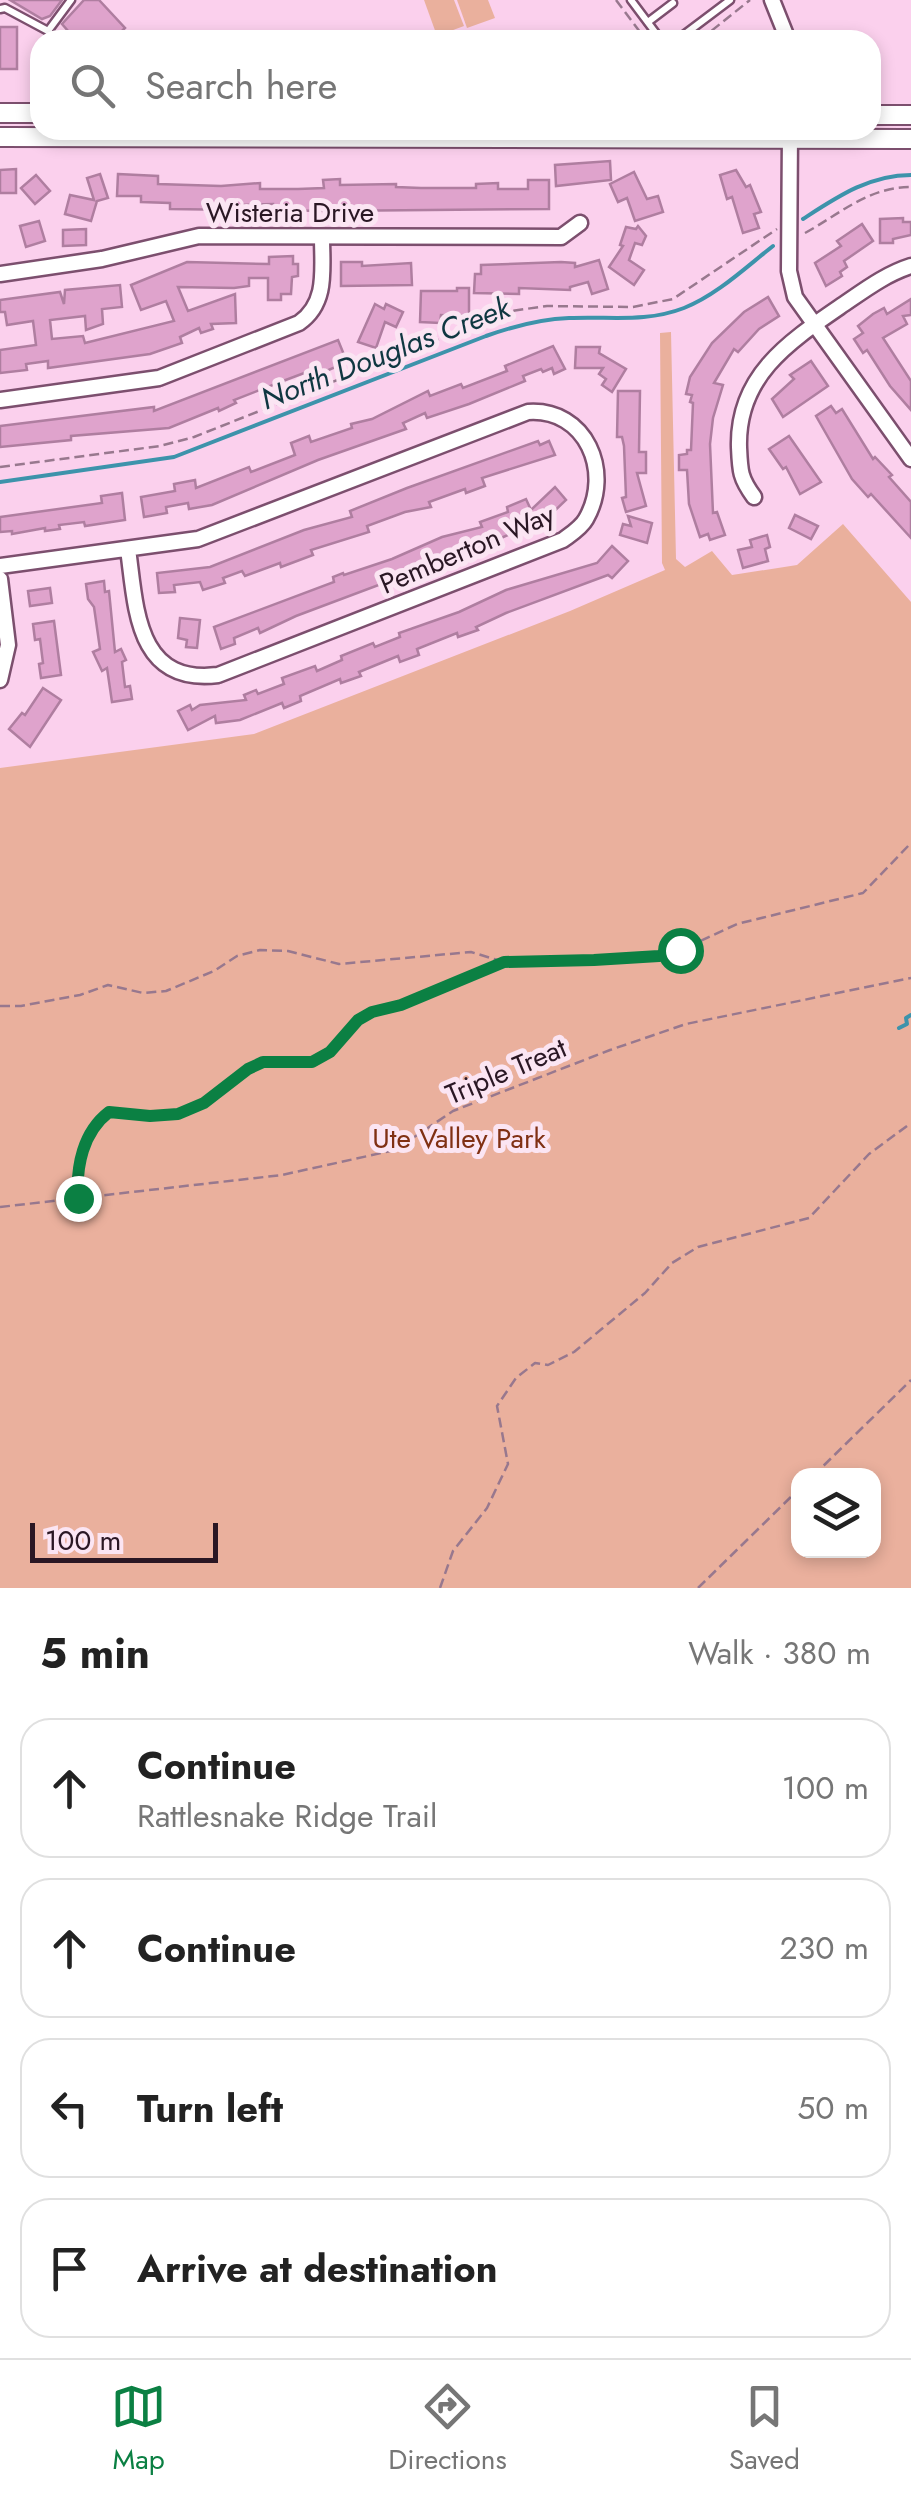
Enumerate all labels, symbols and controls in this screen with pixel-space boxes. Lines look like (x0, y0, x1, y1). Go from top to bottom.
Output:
search box (30, 30, 881, 140)
icon: search (65, 58, 120, 113)
text: Search here (145, 58, 337, 113)
street label: Wisteria Drive (206, 192, 374, 233)
water label: North Douglas Creek (254, 285, 517, 420)
street label: Pemberton Way (373, 493, 561, 604)
route start (658, 928, 704, 974)
street label: Triple Treat (439, 1027, 573, 1115)
park label: Ute Valley Park (372, 1118, 547, 1159)
route end (56, 1176, 102, 1222)
map controls (791, 1468, 881, 1558)
button: layers (791, 1468, 881, 1558)
scale bar (30, 1518, 218, 1562)
text: 100 m (45, 1520, 121, 1561)
text: 5 min (40, 1623, 150, 1684)
text: Walk · 380 m (688, 1630, 871, 1676)
text: Continue (137, 1738, 296, 1793)
icon: ahead (42, 1761, 97, 1816)
text: 100 m (782, 1765, 869, 1811)
text: Rattlesnake Ridge Trail (137, 1793, 437, 1839)
icon: ahead (42, 1921, 97, 1976)
text: Continue (137, 1921, 296, 1976)
text: 230 m (780, 1925, 869, 1971)
icon: left (42, 2081, 97, 2136)
text: Turn left (137, 2081, 283, 2136)
text: 50 m (797, 2085, 869, 2131)
icon: arrive (42, 2241, 97, 2296)
text: Arrive at destination (137, 2241, 498, 2296)
tab: Map (111, 2379, 166, 2480)
tab: Directions (388, 2379, 507, 2480)
tab: Saved (729, 2379, 800, 2480)

